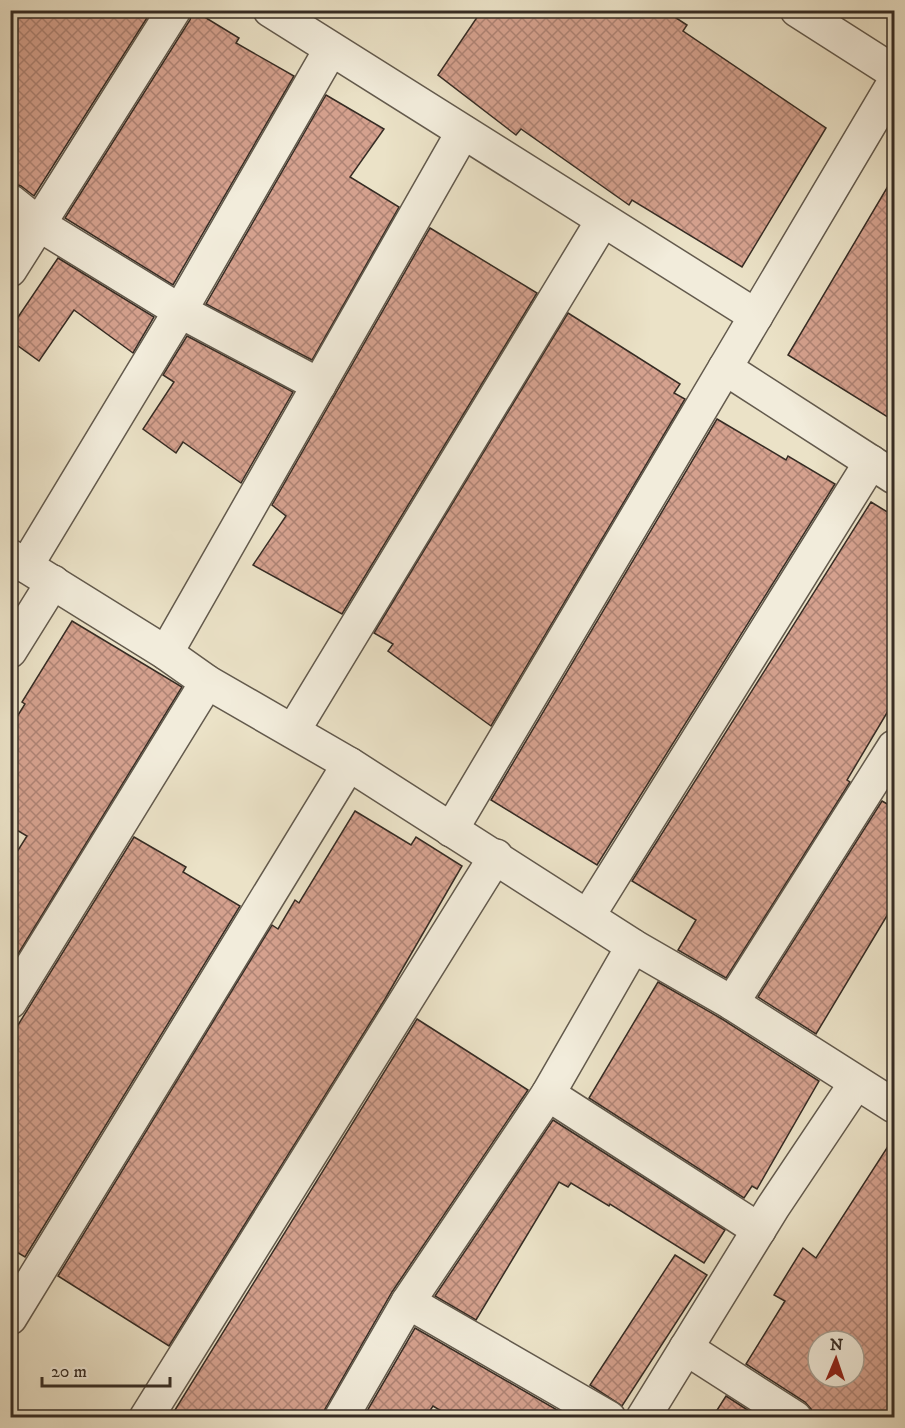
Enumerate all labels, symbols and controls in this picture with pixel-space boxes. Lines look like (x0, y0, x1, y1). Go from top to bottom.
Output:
north arrow (806, 1329, 866, 1389)
text: N (830, 1335, 843, 1355)
scale bar (42, 1350, 170, 1388)
text: 20 m (51, 1361, 87, 1383)

